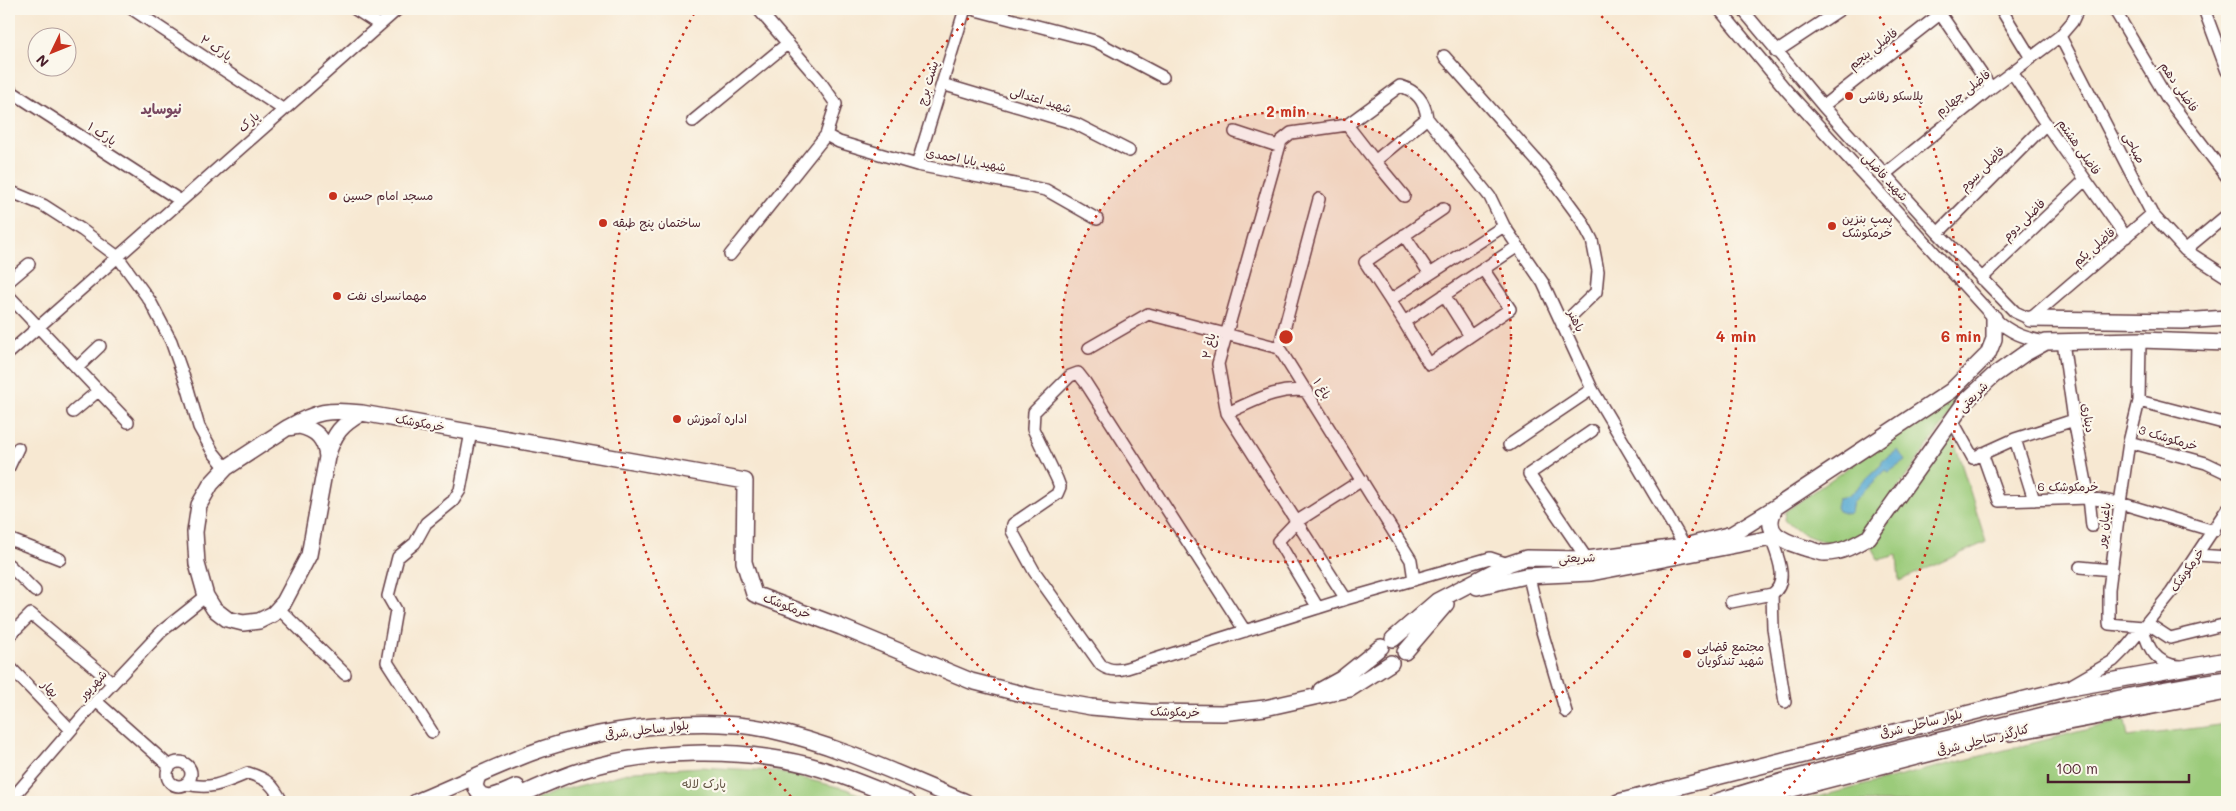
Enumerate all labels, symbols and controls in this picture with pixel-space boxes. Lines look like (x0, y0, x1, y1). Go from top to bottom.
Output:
street label: فاضلی پنجم (1844, 24, 1902, 74)
north arrow (28, 28, 78, 78)
street label: پارک ۲ (197, 31, 236, 64)
text: N (32, 51, 53, 72)
street label: فاضلی دهم (2156, 58, 2202, 116)
street label: پشت برج (913, 59, 943, 107)
street label: فاضلی چهارم (1931, 66, 1995, 120)
street label: شهید اعتدالی (1008, 82, 1074, 117)
place label: پلاسکو رفاشی (1859, 87, 1923, 104)
marker: پلاسکو رفاشی (1843, 90, 1855, 102)
district label: نیوساید (140, 99, 182, 119)
text: 2 min (1266, 101, 1306, 121)
street label: پارک (234, 108, 263, 136)
street label: فاضلی هشتم (2053, 115, 2105, 179)
street label: پارک ۱ (84, 118, 120, 149)
street label: صباحی (2119, 129, 2149, 166)
street label: فاضلی سوم (1955, 142, 2009, 196)
street label: شهید بابا احمدی (925, 143, 1008, 176)
street label: شهید فاضلی (1859, 149, 1912, 205)
place label: مسجد امام حسین (343, 187, 433, 205)
marker: مسجد امام حسین (327, 190, 339, 202)
street label: فاضلی دوم (1998, 195, 2050, 245)
place label: پمپ بنزین خرمکوشک (1842, 210, 1892, 240)
place label: ساختمان پنج طبقه (613, 214, 701, 232)
marker: ساختمان پنج طبقه (597, 217, 609, 229)
marker: پمپ بنزین خرمکوشک (1826, 220, 1838, 232)
street label: فاضلی یکم (2069, 223, 2119, 271)
place label: مهمانسرای نفت (347, 287, 427, 303)
marker: مهمانسرای نفت (331, 290, 343, 302)
street label: باهنر (1564, 306, 1589, 335)
text: 4 min (1716, 326, 1756, 346)
text: 6 min (1941, 326, 1981, 346)
centre of rings (1277, 328, 1295, 346)
street label: باغ ۲ (1198, 331, 1220, 361)
street label: باغ ۱ (1308, 375, 1336, 403)
street label: شریعتی (1954, 377, 1992, 416)
street label: دیناری (2079, 402, 2099, 434)
street label: خرمکوشک (394, 410, 446, 434)
place label: اداره آموزش (687, 410, 747, 426)
marker: اداره آموزش (671, 413, 683, 425)
street label: خرمکوشک 3 (2137, 421, 2200, 453)
street label: خرمکوشک 6 (2037, 478, 2099, 494)
street label: باغبان پور (2092, 501, 2115, 549)
street label: خرمکوشک (2165, 544, 2207, 594)
street label: شریعتی (1558, 548, 1596, 567)
street label: خرمکوشک (761, 589, 814, 621)
place label: مجتمع قضایی شهید تندگویان (1697, 638, 1764, 668)
marker: مجتمع قضایی شهید تندگویان (1681, 648, 1693, 660)
street label: شهریور (74, 666, 110, 703)
street label: بهار (37, 675, 63, 701)
street label: خرمکوشک (1150, 703, 1200, 719)
street label: بلوار ساحلی شرقی (1878, 705, 1964, 742)
street label: بلوار ساحلی شرقی (604, 716, 690, 743)
street label: کنارگذر ساحلی شرقی (1935, 720, 2031, 759)
scale bar (2048, 751, 2190, 783)
text: 100 m (2056, 758, 2098, 778)
park label: پارک لاله (682, 775, 726, 792)

